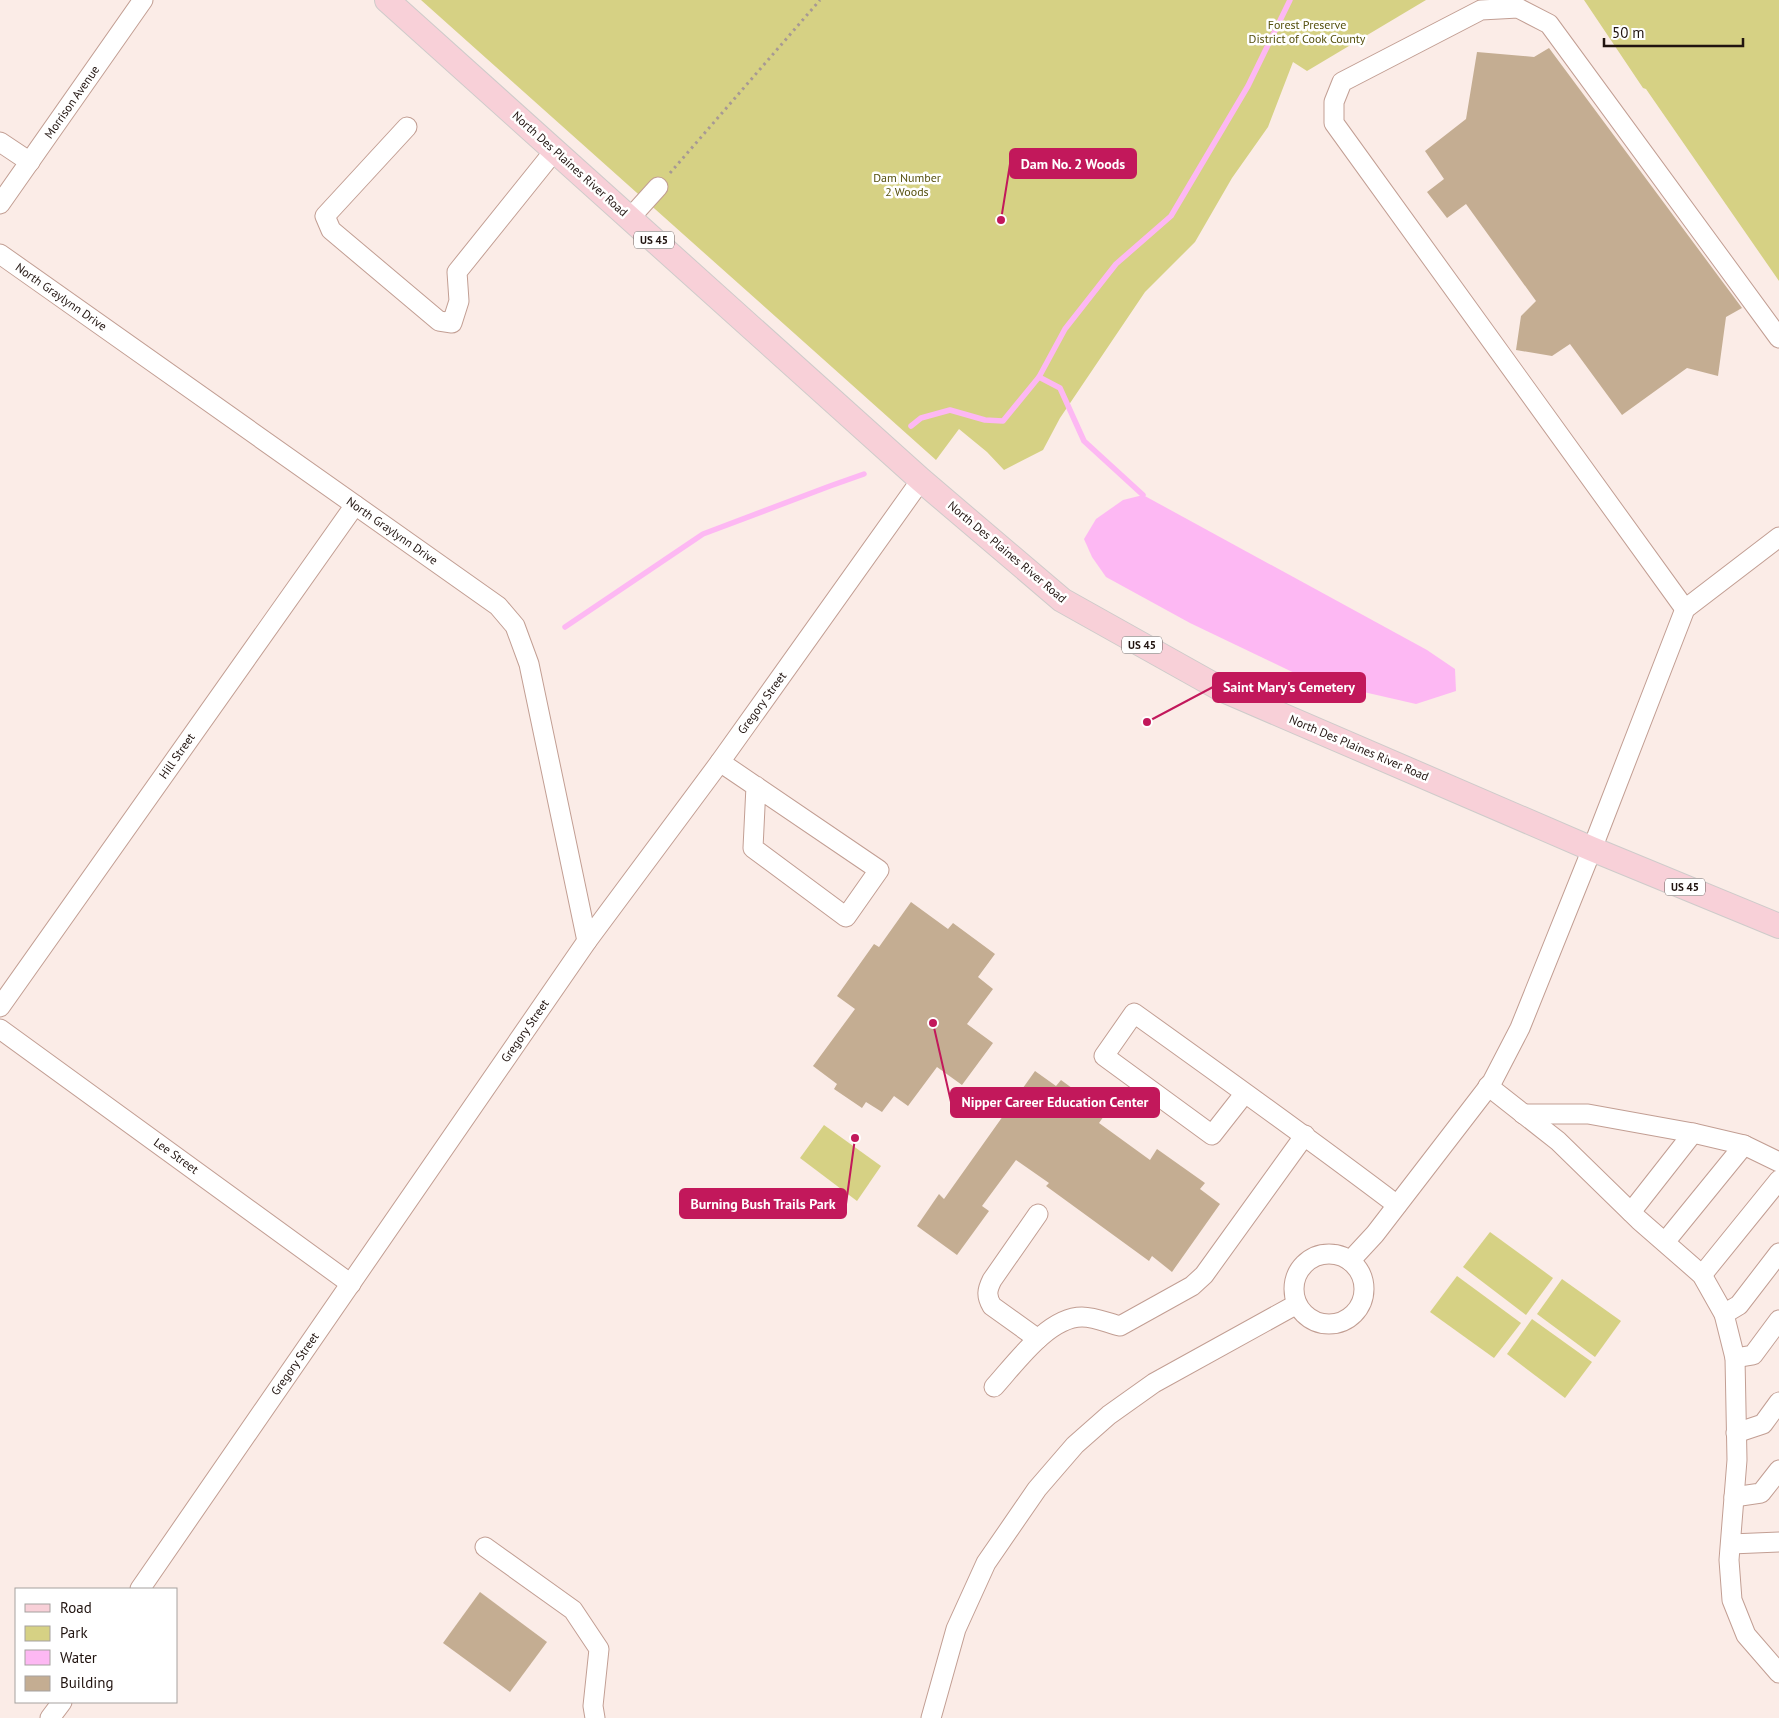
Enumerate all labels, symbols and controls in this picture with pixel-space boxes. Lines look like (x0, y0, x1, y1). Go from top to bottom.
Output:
scale bar (1604, 15, 1743, 47)
park label: Forest Preserve District of Cook County (1249, 17, 1366, 46)
text: 50 m (1612, 23, 1645, 42)
street label: Morrison Avenue (41, 62, 102, 141)
street label: North Des Plaines River Road (510, 108, 631, 219)
callout: Dam No. 2 Woods (1010, 149, 1136, 178)
text: Dam No. 2 Woods (1021, 155, 1125, 173)
park label: Dam Number 2 Woods (873, 170, 941, 199)
road number: US 45 (634, 232, 674, 248)
street label: North Graylynn Drive (13, 259, 110, 334)
street label: North Graylynn Drive (344, 493, 441, 568)
street label: North Des Plaines River Road (945, 498, 1070, 606)
road number: US 45 (1122, 636, 1162, 654)
street label: Gregory Street (734, 669, 789, 737)
callout: Saint Mary's Cemetery (1213, 673, 1365, 702)
text: Saint Mary's Cemetery (1223, 678, 1355, 696)
street label: North Des Plaines River Road (1287, 711, 1431, 784)
street label: Hill Street (155, 730, 198, 781)
road number: US 45 (1665, 879, 1705, 896)
street label: Gregory Street (497, 996, 552, 1065)
callout: Nipper Career Education Center (951, 1088, 1159, 1117)
text: Nipper Career Education Center (961, 1093, 1149, 1111)
street label: Lee Street (151, 1134, 202, 1177)
callout: Burning Bush Trails Park (680, 1189, 846, 1218)
text: Burning Bush Trails Park (690, 1195, 836, 1213)
street label: Gregory Street (267, 1329, 322, 1398)
legend (15, 1588, 178, 1703)
text: Road (60, 1598, 92, 1617)
text: Park (60, 1623, 88, 1642)
text: Water (60, 1648, 97, 1667)
text: Building (60, 1673, 114, 1692)

